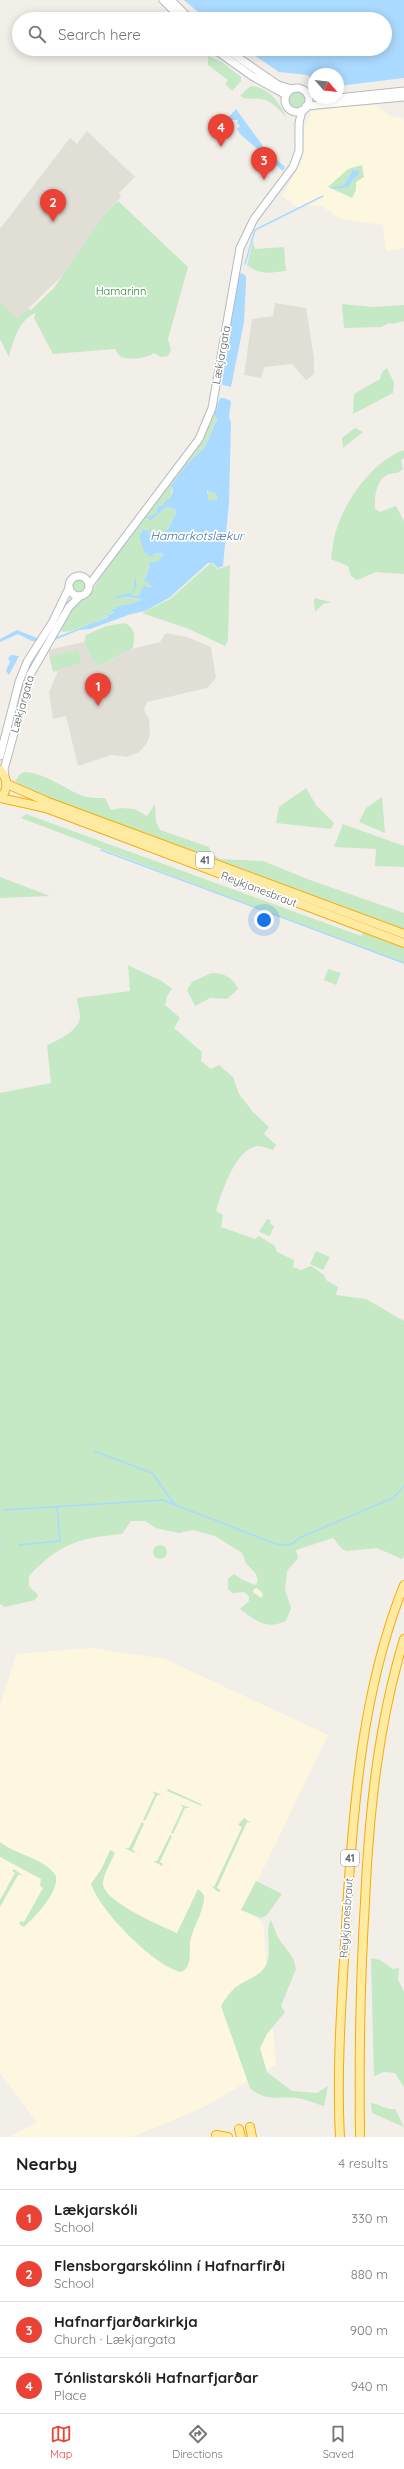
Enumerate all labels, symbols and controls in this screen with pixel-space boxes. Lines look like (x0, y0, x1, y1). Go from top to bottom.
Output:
search box (12, 12, 392, 56)
icon: search (26, 23, 48, 45)
text: Search here (58, 25, 141, 44)
north arrow (308, 68, 344, 104)
pin: 4 (208, 114, 234, 147)
pin: 3 (251, 147, 277, 180)
pin: 2 (40, 189, 66, 222)
park label: Hamarinn (96, 284, 146, 298)
street label: Lækjargata (209, 325, 233, 385)
water label: Hamarkotslækur (150, 528, 245, 543)
pin: 1 (85, 673, 111, 706)
street label: Lækjargata (7, 674, 37, 734)
road number: 41 (196, 852, 214, 868)
street label: Reykjanesbraut (219, 868, 299, 910)
your location (254, 910, 274, 930)
road number: 41 (341, 1850, 359, 1866)
street label: Reykjanesbraut (336, 1877, 356, 1959)
text: Nearby (16, 2153, 77, 2174)
text: 4 results (338, 2155, 388, 2171)
text: Lækjarskóli (54, 2200, 138, 2219)
text: 1 (26, 2210, 32, 2226)
text: 330 m (351, 2210, 388, 2226)
text: School (54, 2219, 94, 2235)
text: Flensborgarskólinn í Hafnarfirði (54, 2256, 285, 2275)
text: 2 (25, 2266, 33, 2282)
text: 880 m (351, 2266, 388, 2282)
text: School (54, 2275, 94, 2291)
text: Hafnarfjarðarkirkja (54, 2312, 198, 2331)
text: 3 (26, 2322, 32, 2338)
text: 900 m (350, 2322, 388, 2338)
text: Church · Lækjargata (54, 2331, 176, 2347)
text: Tónlistarskóli Hafnarfjarðar (54, 2368, 258, 2387)
text: 4 (25, 2378, 33, 2394)
text: 940 m (351, 2378, 388, 2394)
text: Place (54, 2387, 87, 2403)
tab: Map (50, 2423, 72, 2461)
tab: Directions (172, 2423, 223, 2461)
tab: Saved (323, 2423, 354, 2461)

